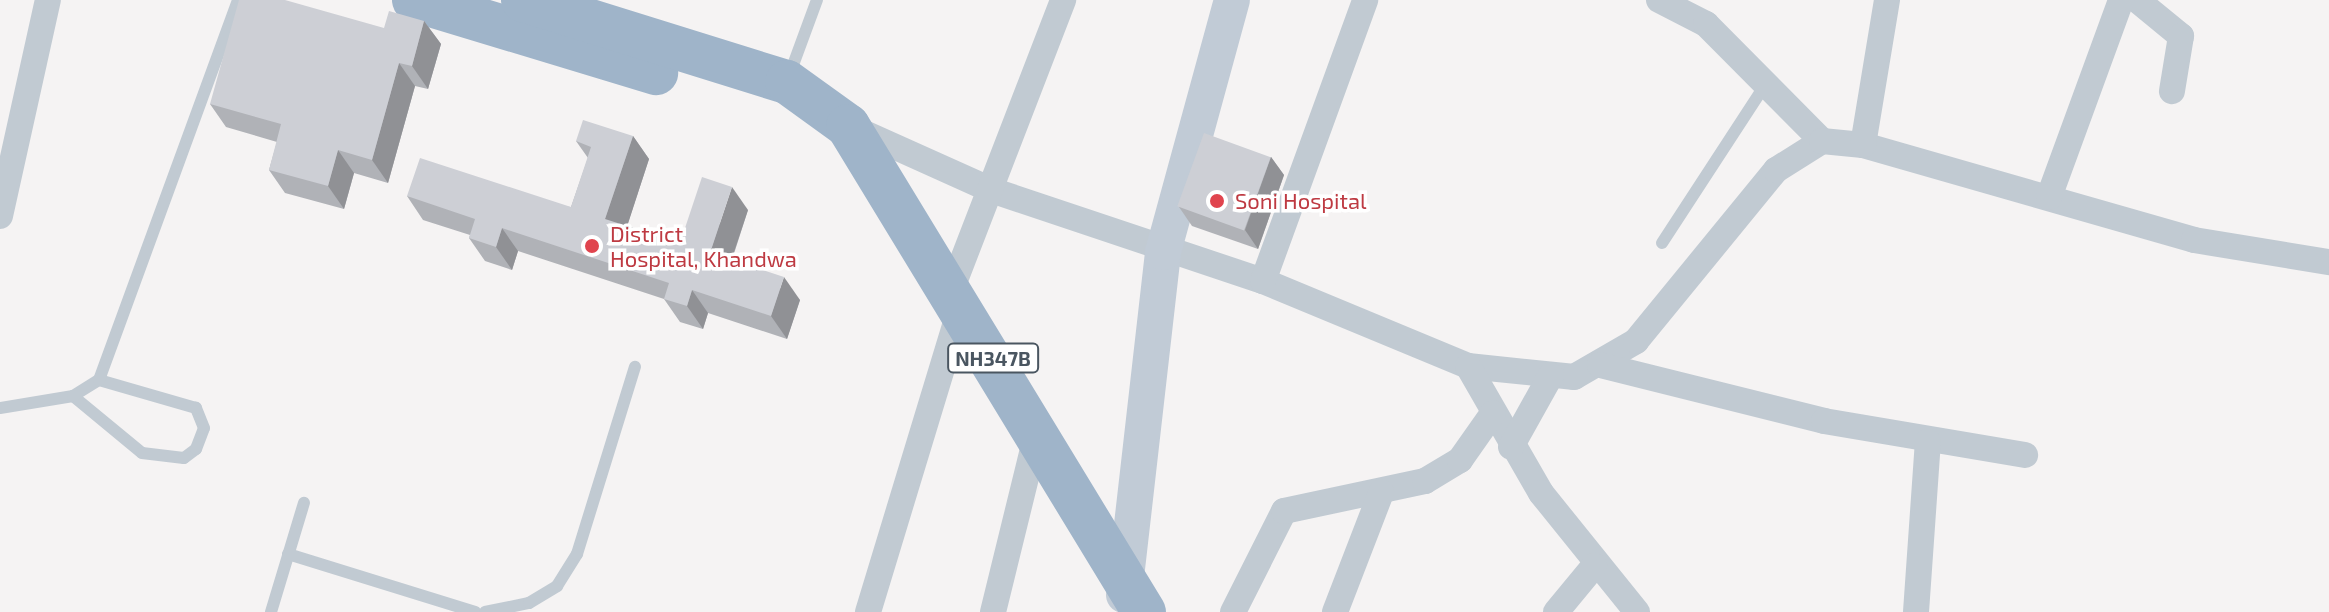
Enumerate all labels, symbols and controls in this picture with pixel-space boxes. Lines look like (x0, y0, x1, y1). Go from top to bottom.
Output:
place label: Soni Hospital (1235, 188, 1367, 214)
marker: Soni Hospital (1206, 190, 1228, 212)
place label: District Hospital, Khandwa (610, 220, 797, 272)
marker: District Hospital, Khandwa (581, 235, 603, 257)
road number: NH347B (947, 342, 1039, 374)

